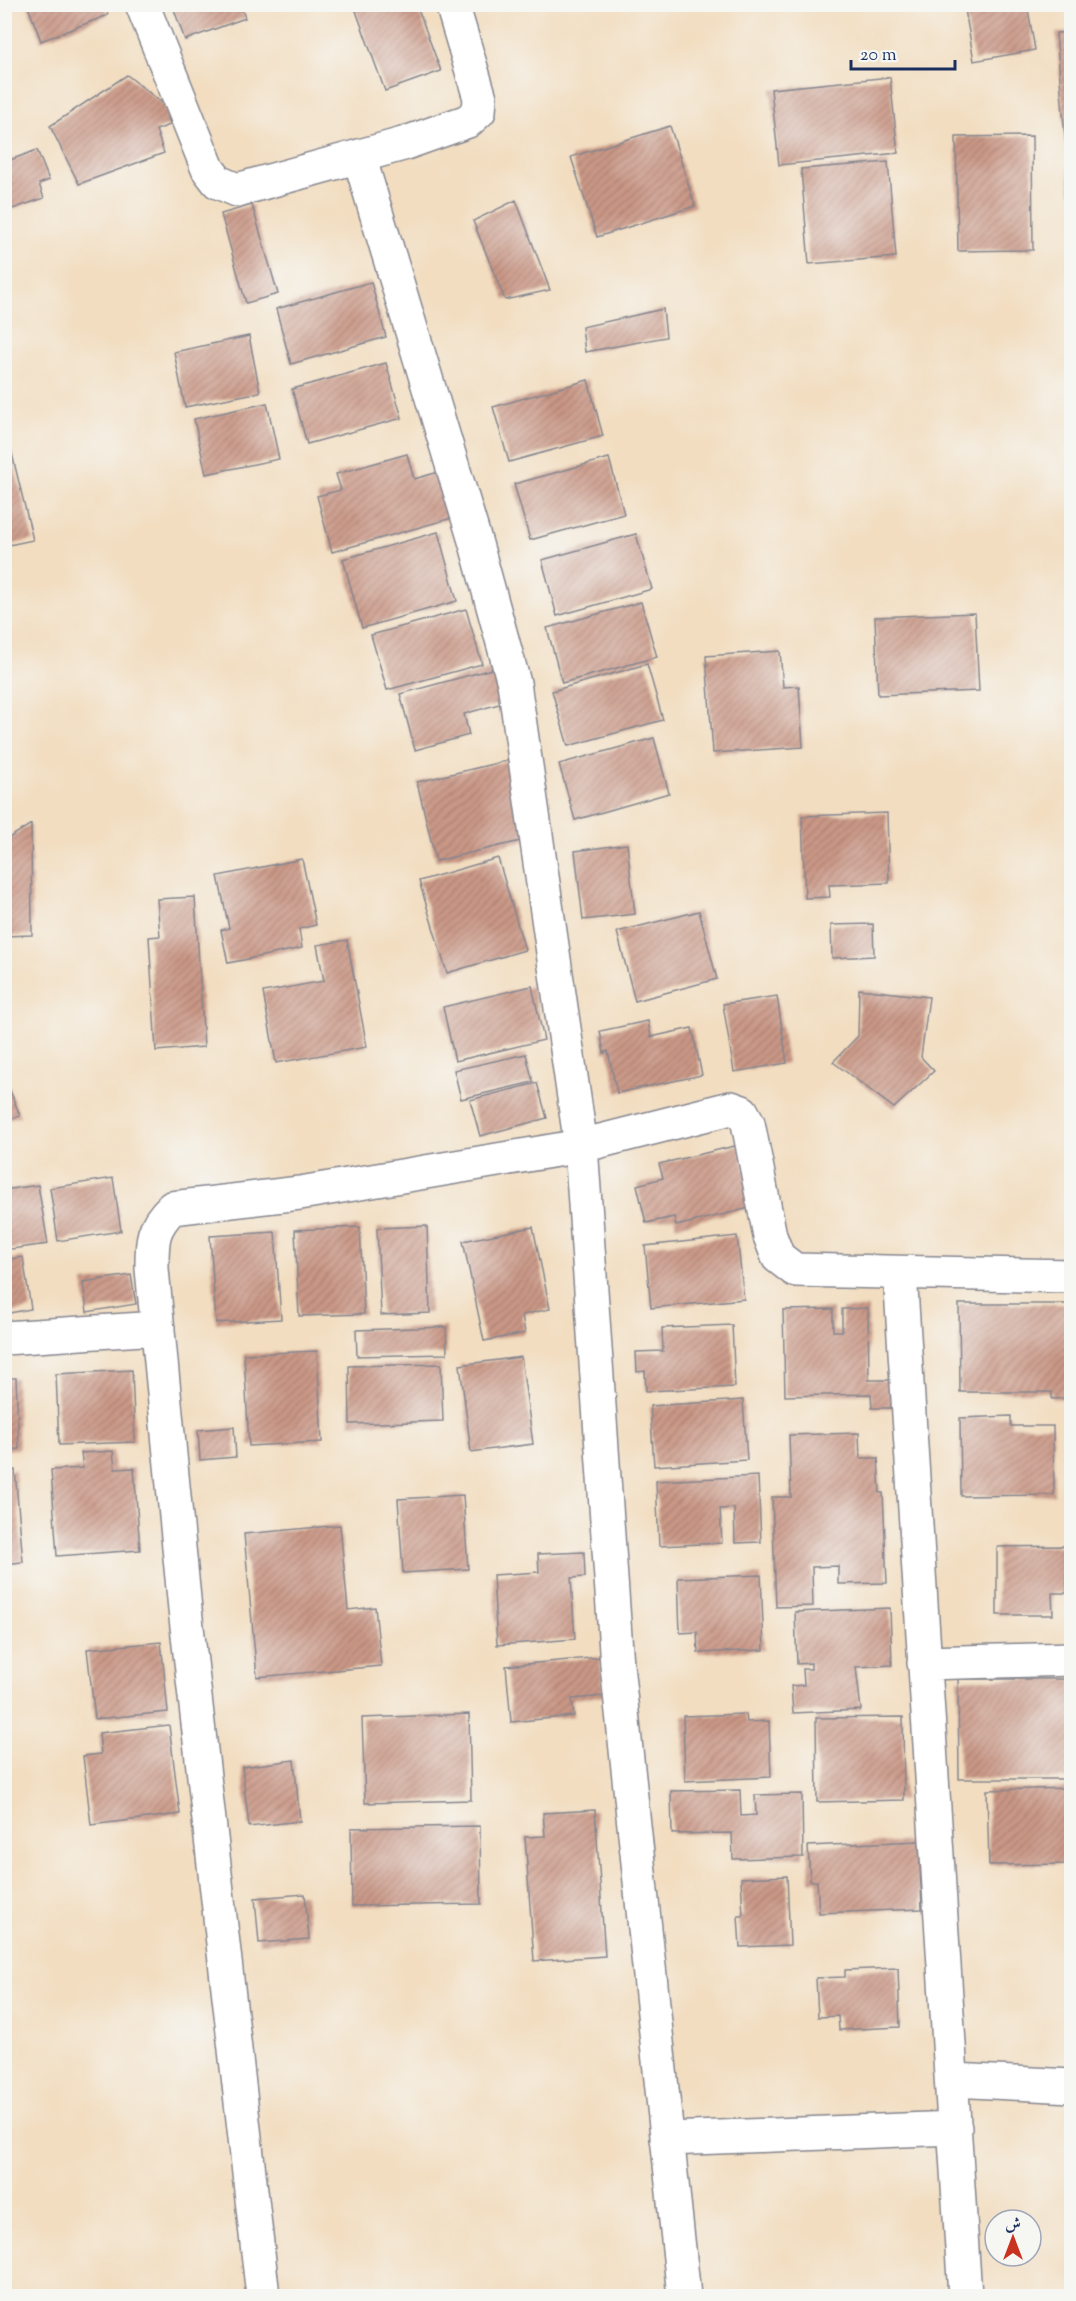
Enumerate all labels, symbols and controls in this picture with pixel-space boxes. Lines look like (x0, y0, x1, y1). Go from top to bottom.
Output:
scale bar (851, 33, 954, 71)
text: 20 m (860, 43, 897, 69)
north arrow (983, 2208, 1043, 2268)
text: ش (1005, 2214, 1021, 2237)

